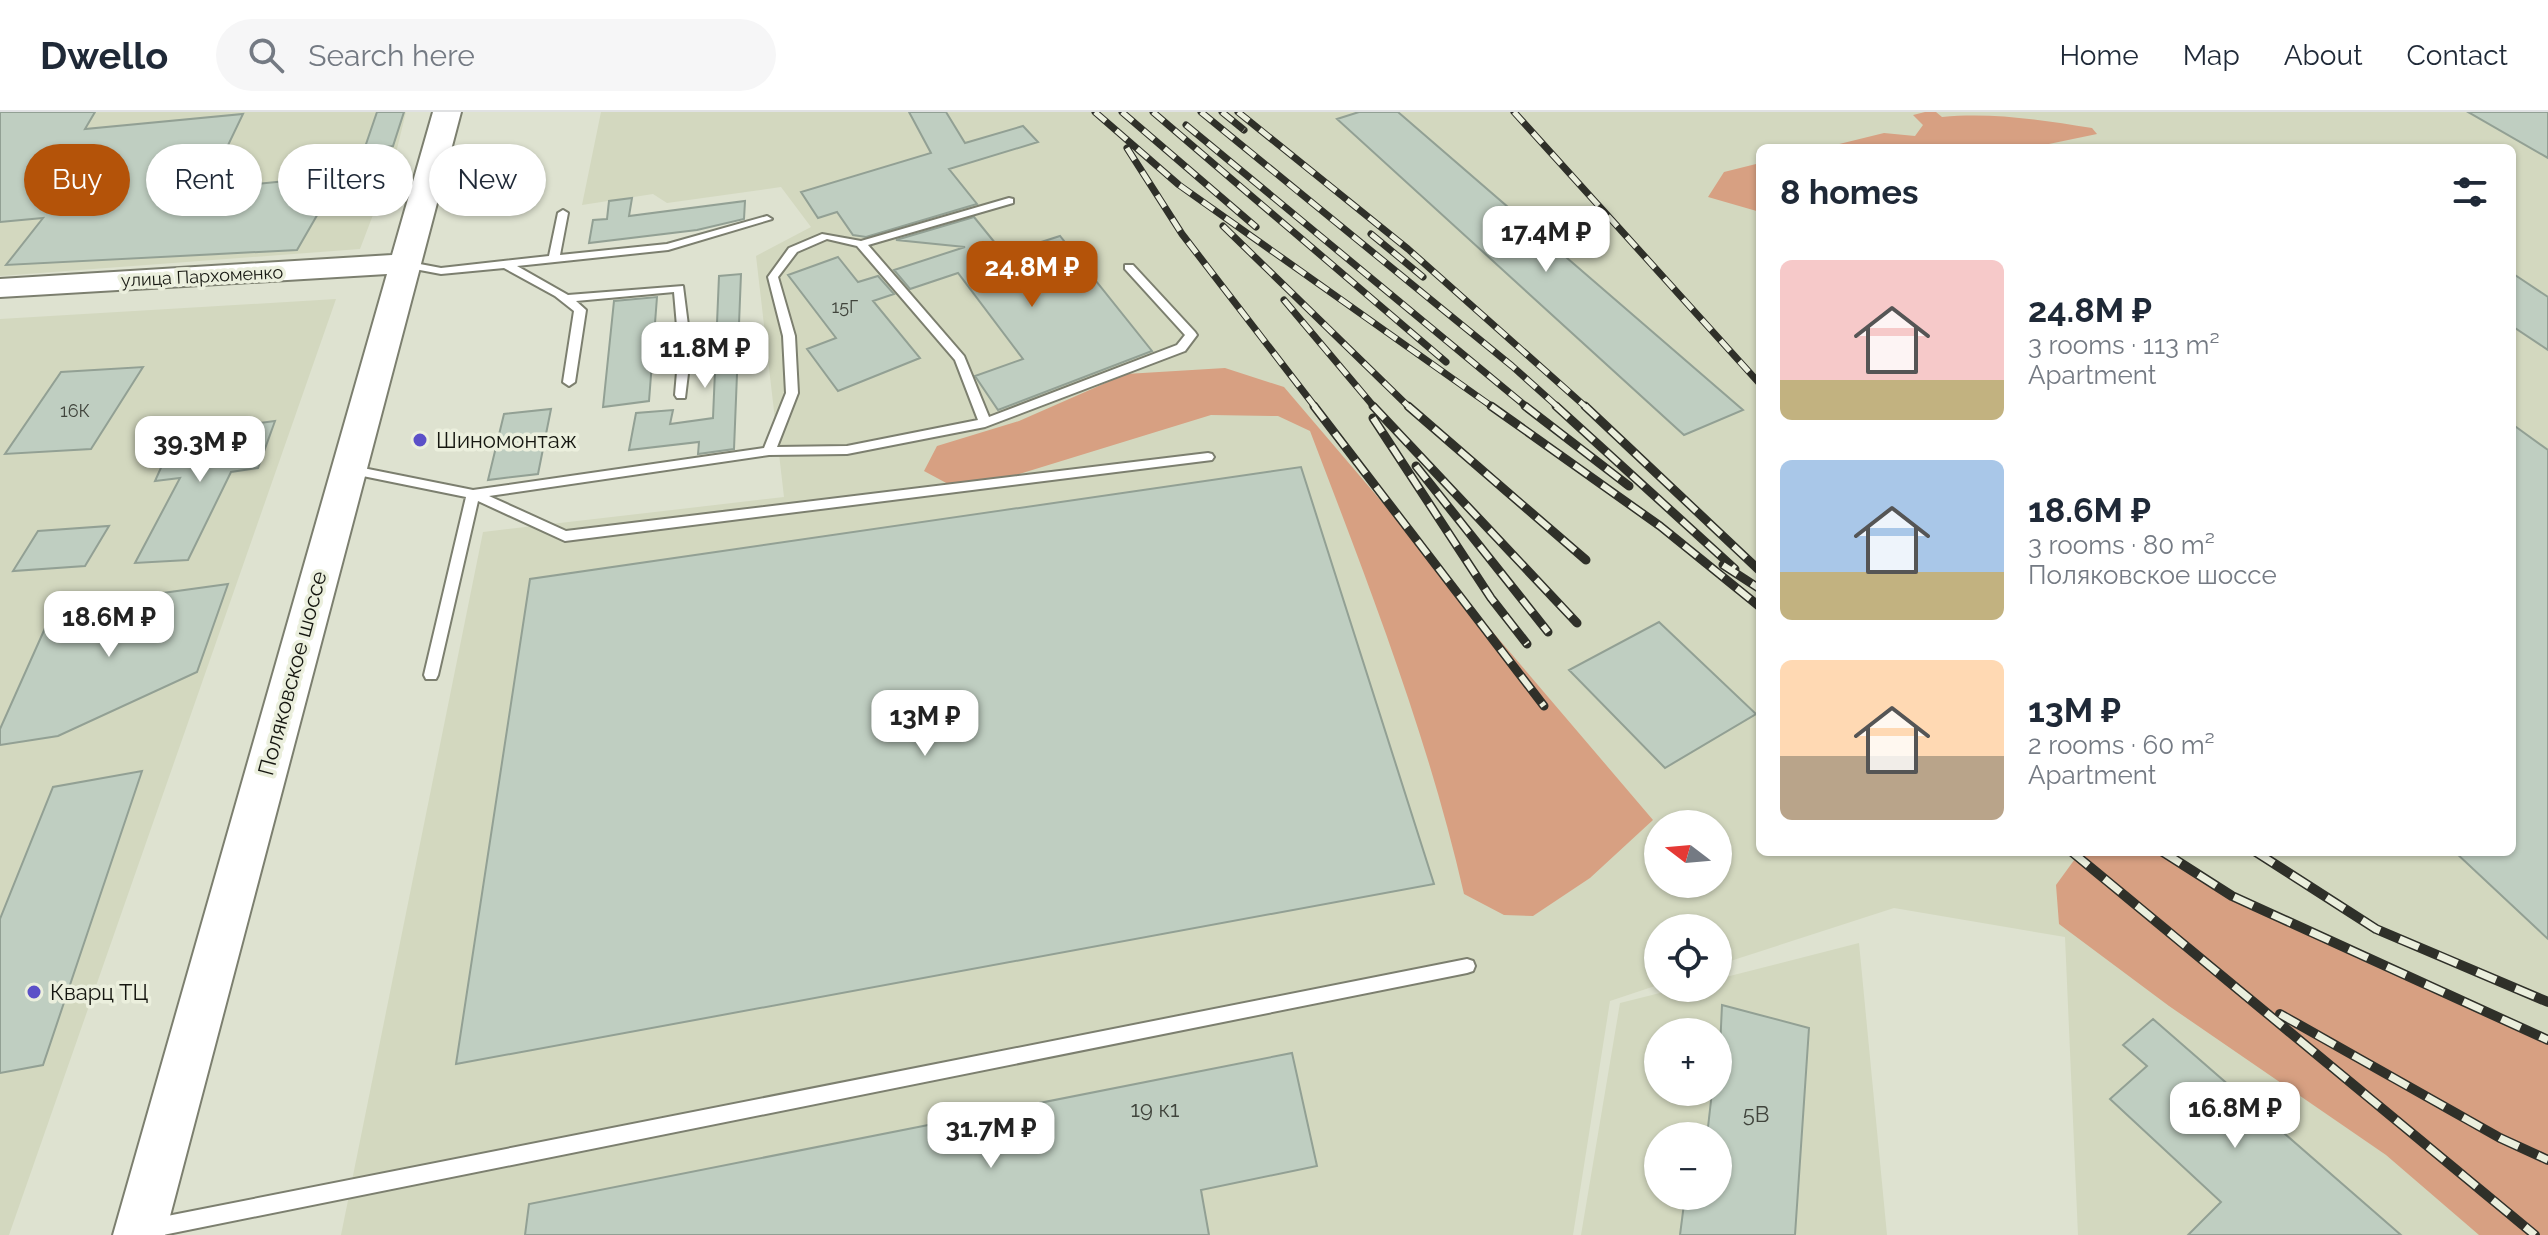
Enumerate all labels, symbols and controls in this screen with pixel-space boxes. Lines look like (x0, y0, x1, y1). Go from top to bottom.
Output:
search box (216, 19, 776, 91)
text: Dwello (40, 33, 168, 78)
icon: search (244, 33, 288, 77)
text: Search here (308, 38, 475, 73)
text: Home (2059, 39, 2139, 72)
text: Map (2183, 39, 2240, 72)
text: About (2284, 39, 2363, 72)
text: Contact (2407, 39, 2508, 72)
chip: Buy (24, 144, 130, 216)
chip: Rent (146, 144, 262, 216)
chip: Filters (278, 144, 413, 216)
chip: New (429, 144, 546, 216)
icon: filters (2448, 170, 2492, 214)
text: 8 homes (1780, 172, 1919, 212)
pin: 17.4M ₽ (1472, 206, 1620, 274)
text: 17.4M ₽ (1501, 217, 1591, 247)
pin: 24.8M ₽ (958, 241, 1106, 309)
text: 24.8M ₽ (985, 252, 1079, 282)
street label: улица Пархоменко (120, 261, 284, 291)
text: 24.8M ₽ (2028, 290, 2152, 330)
icon: home (1844, 292, 1940, 388)
house number: 15Г (832, 296, 858, 317)
pin: 11.8M ₽ (631, 322, 779, 390)
text: 3 rooms · 113 m² (2028, 330, 2220, 360)
text: 11.8M ₽ (659, 333, 751, 363)
text: Apartment (2028, 360, 2157, 390)
house number: 16К (60, 400, 90, 421)
pin: 39.3M ₽ (126, 416, 274, 484)
text: 39.3M ₽ (153, 427, 247, 457)
place label: Шиномонтаж (436, 427, 577, 453)
marker: Шиномонтаж (411, 431, 429, 449)
text: 18.6M ₽ (2028, 490, 2151, 530)
icon: home (1844, 492, 1940, 588)
text: 3 rooms · 80 m² (2028, 530, 2215, 560)
text: Поляковское шоссе (2028, 560, 2277, 590)
street label: Поляковское шоссе (252, 568, 332, 778)
pin: 18.6M ₽ (35, 591, 183, 659)
text: 18.6M ₽ (62, 602, 156, 632)
pin: 13M ₽ (869, 690, 981, 758)
text: 13M ₽ (2028, 690, 2121, 730)
icon: home (1844, 692, 1940, 788)
text: 13M ₽ (889, 701, 961, 731)
text: 2 rooms · 60 m² (2028, 730, 2215, 760)
text: Apartment (2028, 760, 2157, 790)
north arrow (1644, 810, 1732, 898)
map controls (1644, 810, 1732, 1210)
button: locate (1644, 914, 1732, 1002)
place label: Кварц ТЦ (50, 979, 149, 1005)
marker: Кварц ТЦ (25, 983, 43, 1001)
button: + (1644, 1018, 1732, 1106)
pin: 16.8M ₽ (2161, 1082, 2309, 1150)
text: 16.8M ₽ (2188, 1093, 2282, 1123)
house number: 19 к1 (1131, 1096, 1179, 1122)
house number: 5В (1743, 1101, 1769, 1127)
pin: 31.7M ₽ (917, 1102, 1065, 1170)
text: 31.7M ₽ (945, 1113, 1037, 1143)
button: − (1644, 1122, 1732, 1210)

